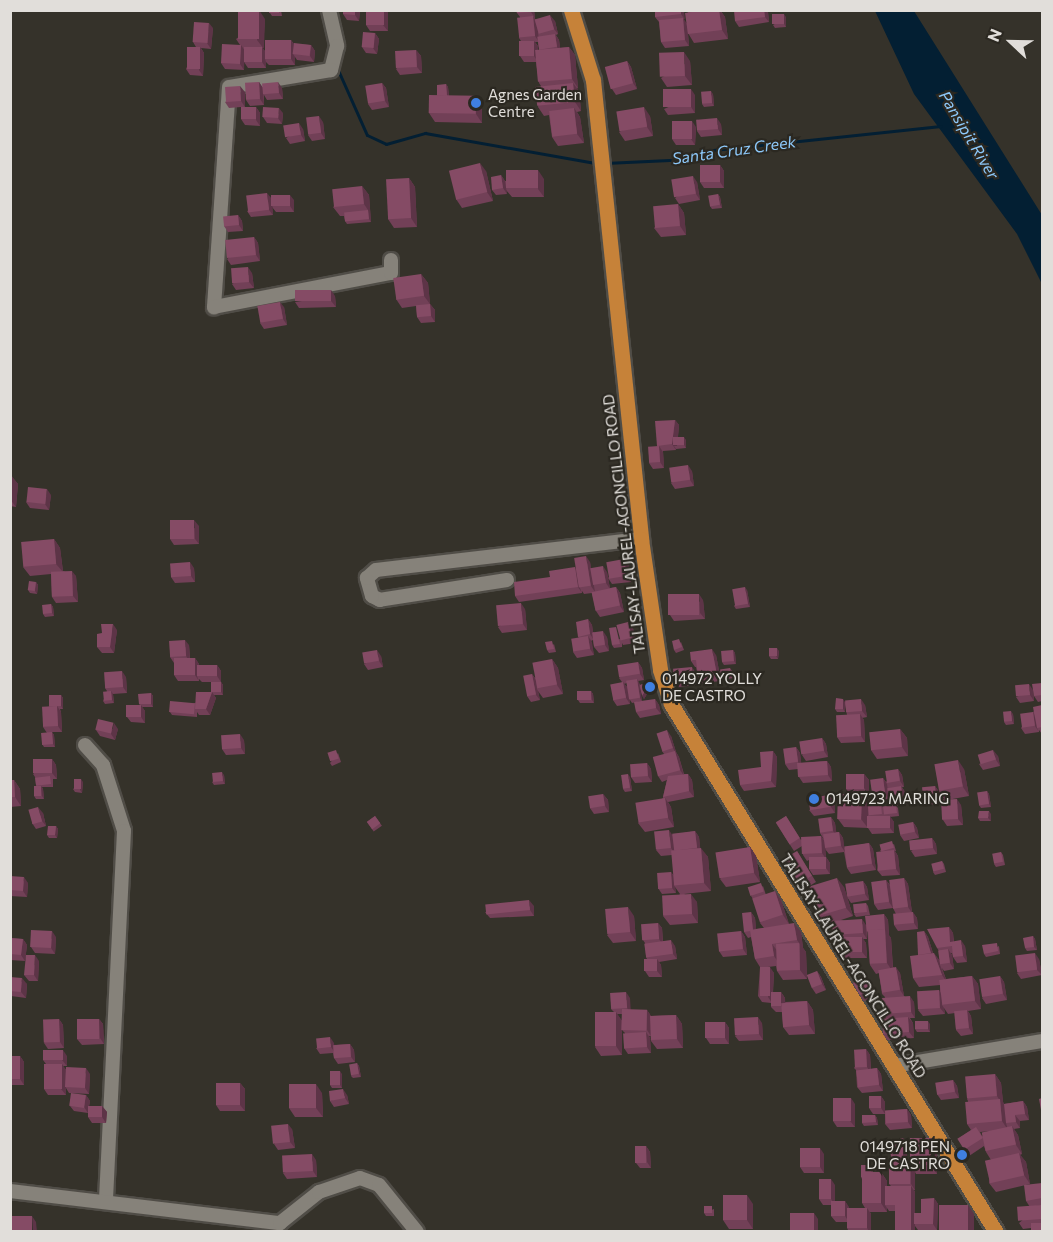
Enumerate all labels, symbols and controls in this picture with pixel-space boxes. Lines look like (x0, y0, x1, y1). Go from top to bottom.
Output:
north arrow (981, 12, 1041, 72)
text: N (983, 26, 1005, 44)
place label: Agnes Garden Centre (488, 85, 582, 120)
water label: Pansipit River (935, 87, 1003, 183)
marker: Agnes Garden Centre (469, 96, 483, 110)
water label: Santa Cruz Creek (671, 132, 797, 168)
street label: TALISAY-LAUREL-AGONCILLO ROAD (599, 393, 649, 655)
place label: 014972 YOLLY DE CASTRO (662, 669, 762, 704)
marker: 014972 YOLLY DE CASTRO (643, 680, 657, 694)
place label: 0149723 MARING (826, 790, 949, 808)
marker: 0149723 MARING (807, 792, 821, 806)
street label: TALISAY-LAUREL-AGONCILLO ROAD (776, 850, 930, 1082)
place label: 0149718 PEN DE CASTRO (860, 1137, 950, 1172)
marker: 0149718 PEN DE CASTRO (955, 1148, 969, 1162)

